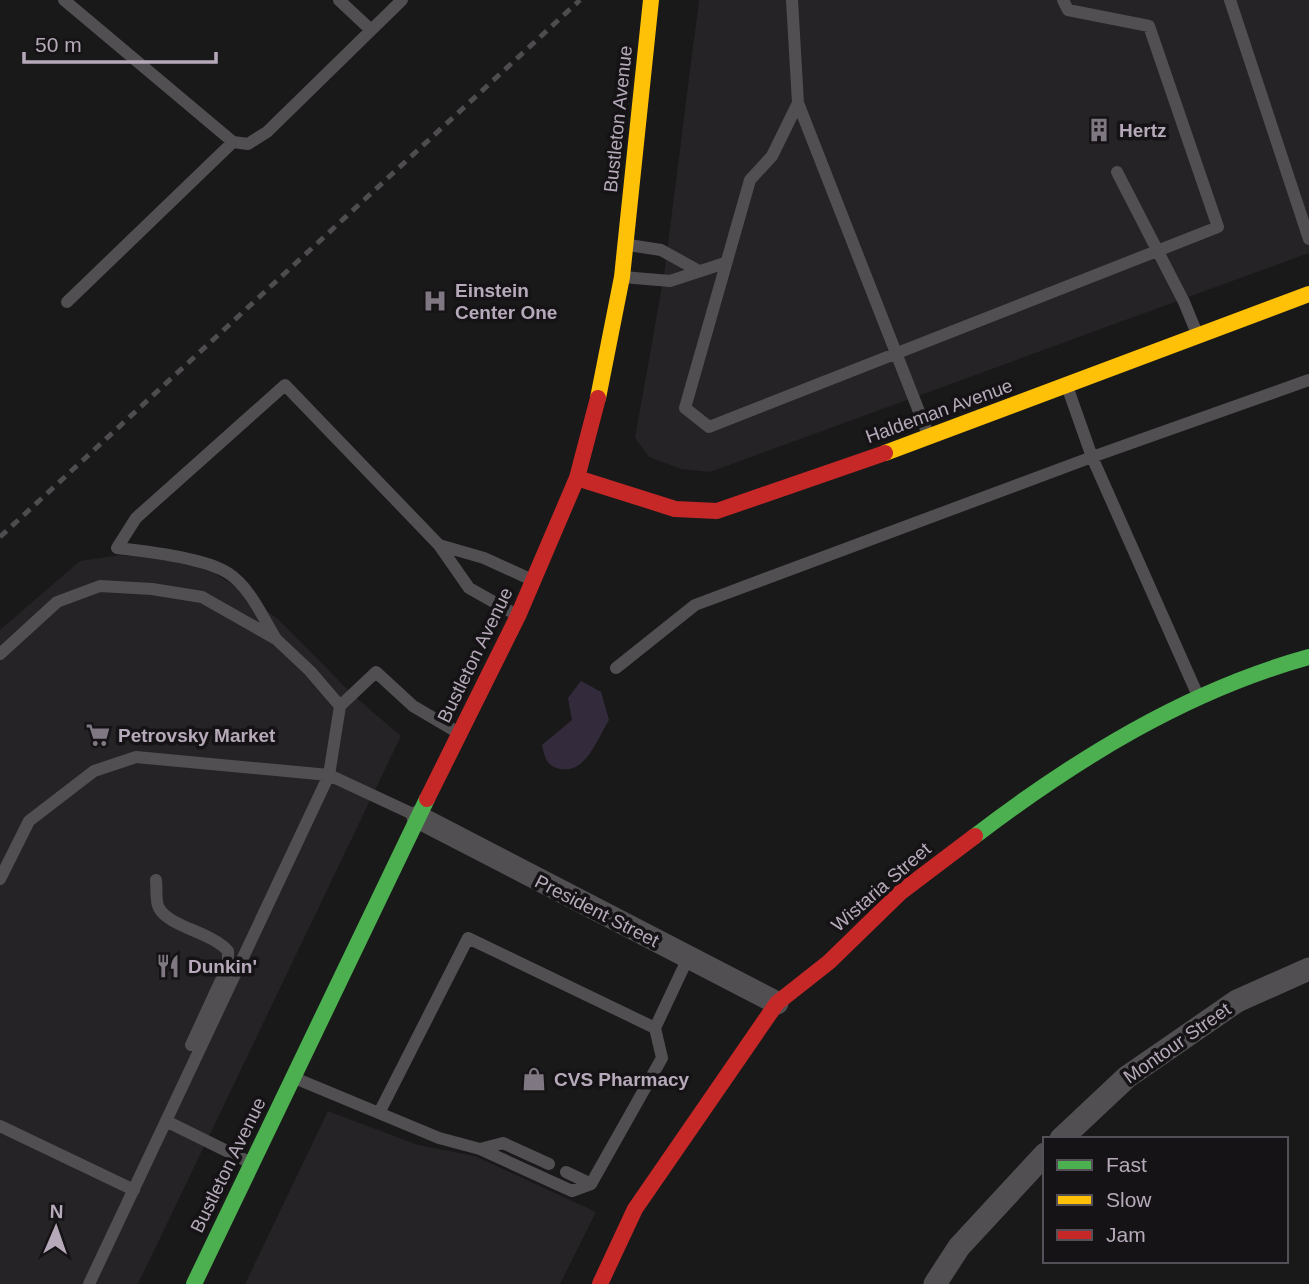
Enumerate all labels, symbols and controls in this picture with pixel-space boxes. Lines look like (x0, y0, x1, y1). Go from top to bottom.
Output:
scale bar (24, 21, 217, 65)
text: 50 m (35, 33, 82, 56)
street label: Bustleton Avenue (600, 45, 636, 193)
building icon: Hertz (1085, 116, 1113, 144)
place label: Hertz (1119, 120, 1167, 141)
place label: Einstein Center One (455, 280, 557, 323)
hospital icon: Einstein Center One (421, 287, 449, 315)
street label: Haldeman Avenue (863, 375, 1015, 447)
street label: Bustleton Avenue (433, 584, 517, 726)
supermarket icon: Petrovsky Market (84, 721, 112, 749)
place label: Petrovsky Market (118, 725, 276, 746)
street label: Wistaria Street (827, 838, 935, 936)
street label: President Street (532, 871, 663, 952)
restaurant icon: Dunkin' (154, 952, 182, 980)
place label: Dunkin' (188, 956, 257, 977)
street label: Montour Street (1120, 998, 1235, 1088)
shop icon: CVS Pharmacy (520, 1065, 548, 1093)
place label: CVS Pharmacy (554, 1069, 690, 1090)
street label: Bustleton Avenue (186, 1094, 270, 1236)
legend (1043, 1137, 1288, 1263)
text: Fast (1106, 1153, 1147, 1176)
text: Slow (1106, 1188, 1152, 1211)
north arrow (21, 1193, 91, 1263)
text: N (49, 1201, 64, 1222)
text: Jam (1106, 1223, 1146, 1246)

